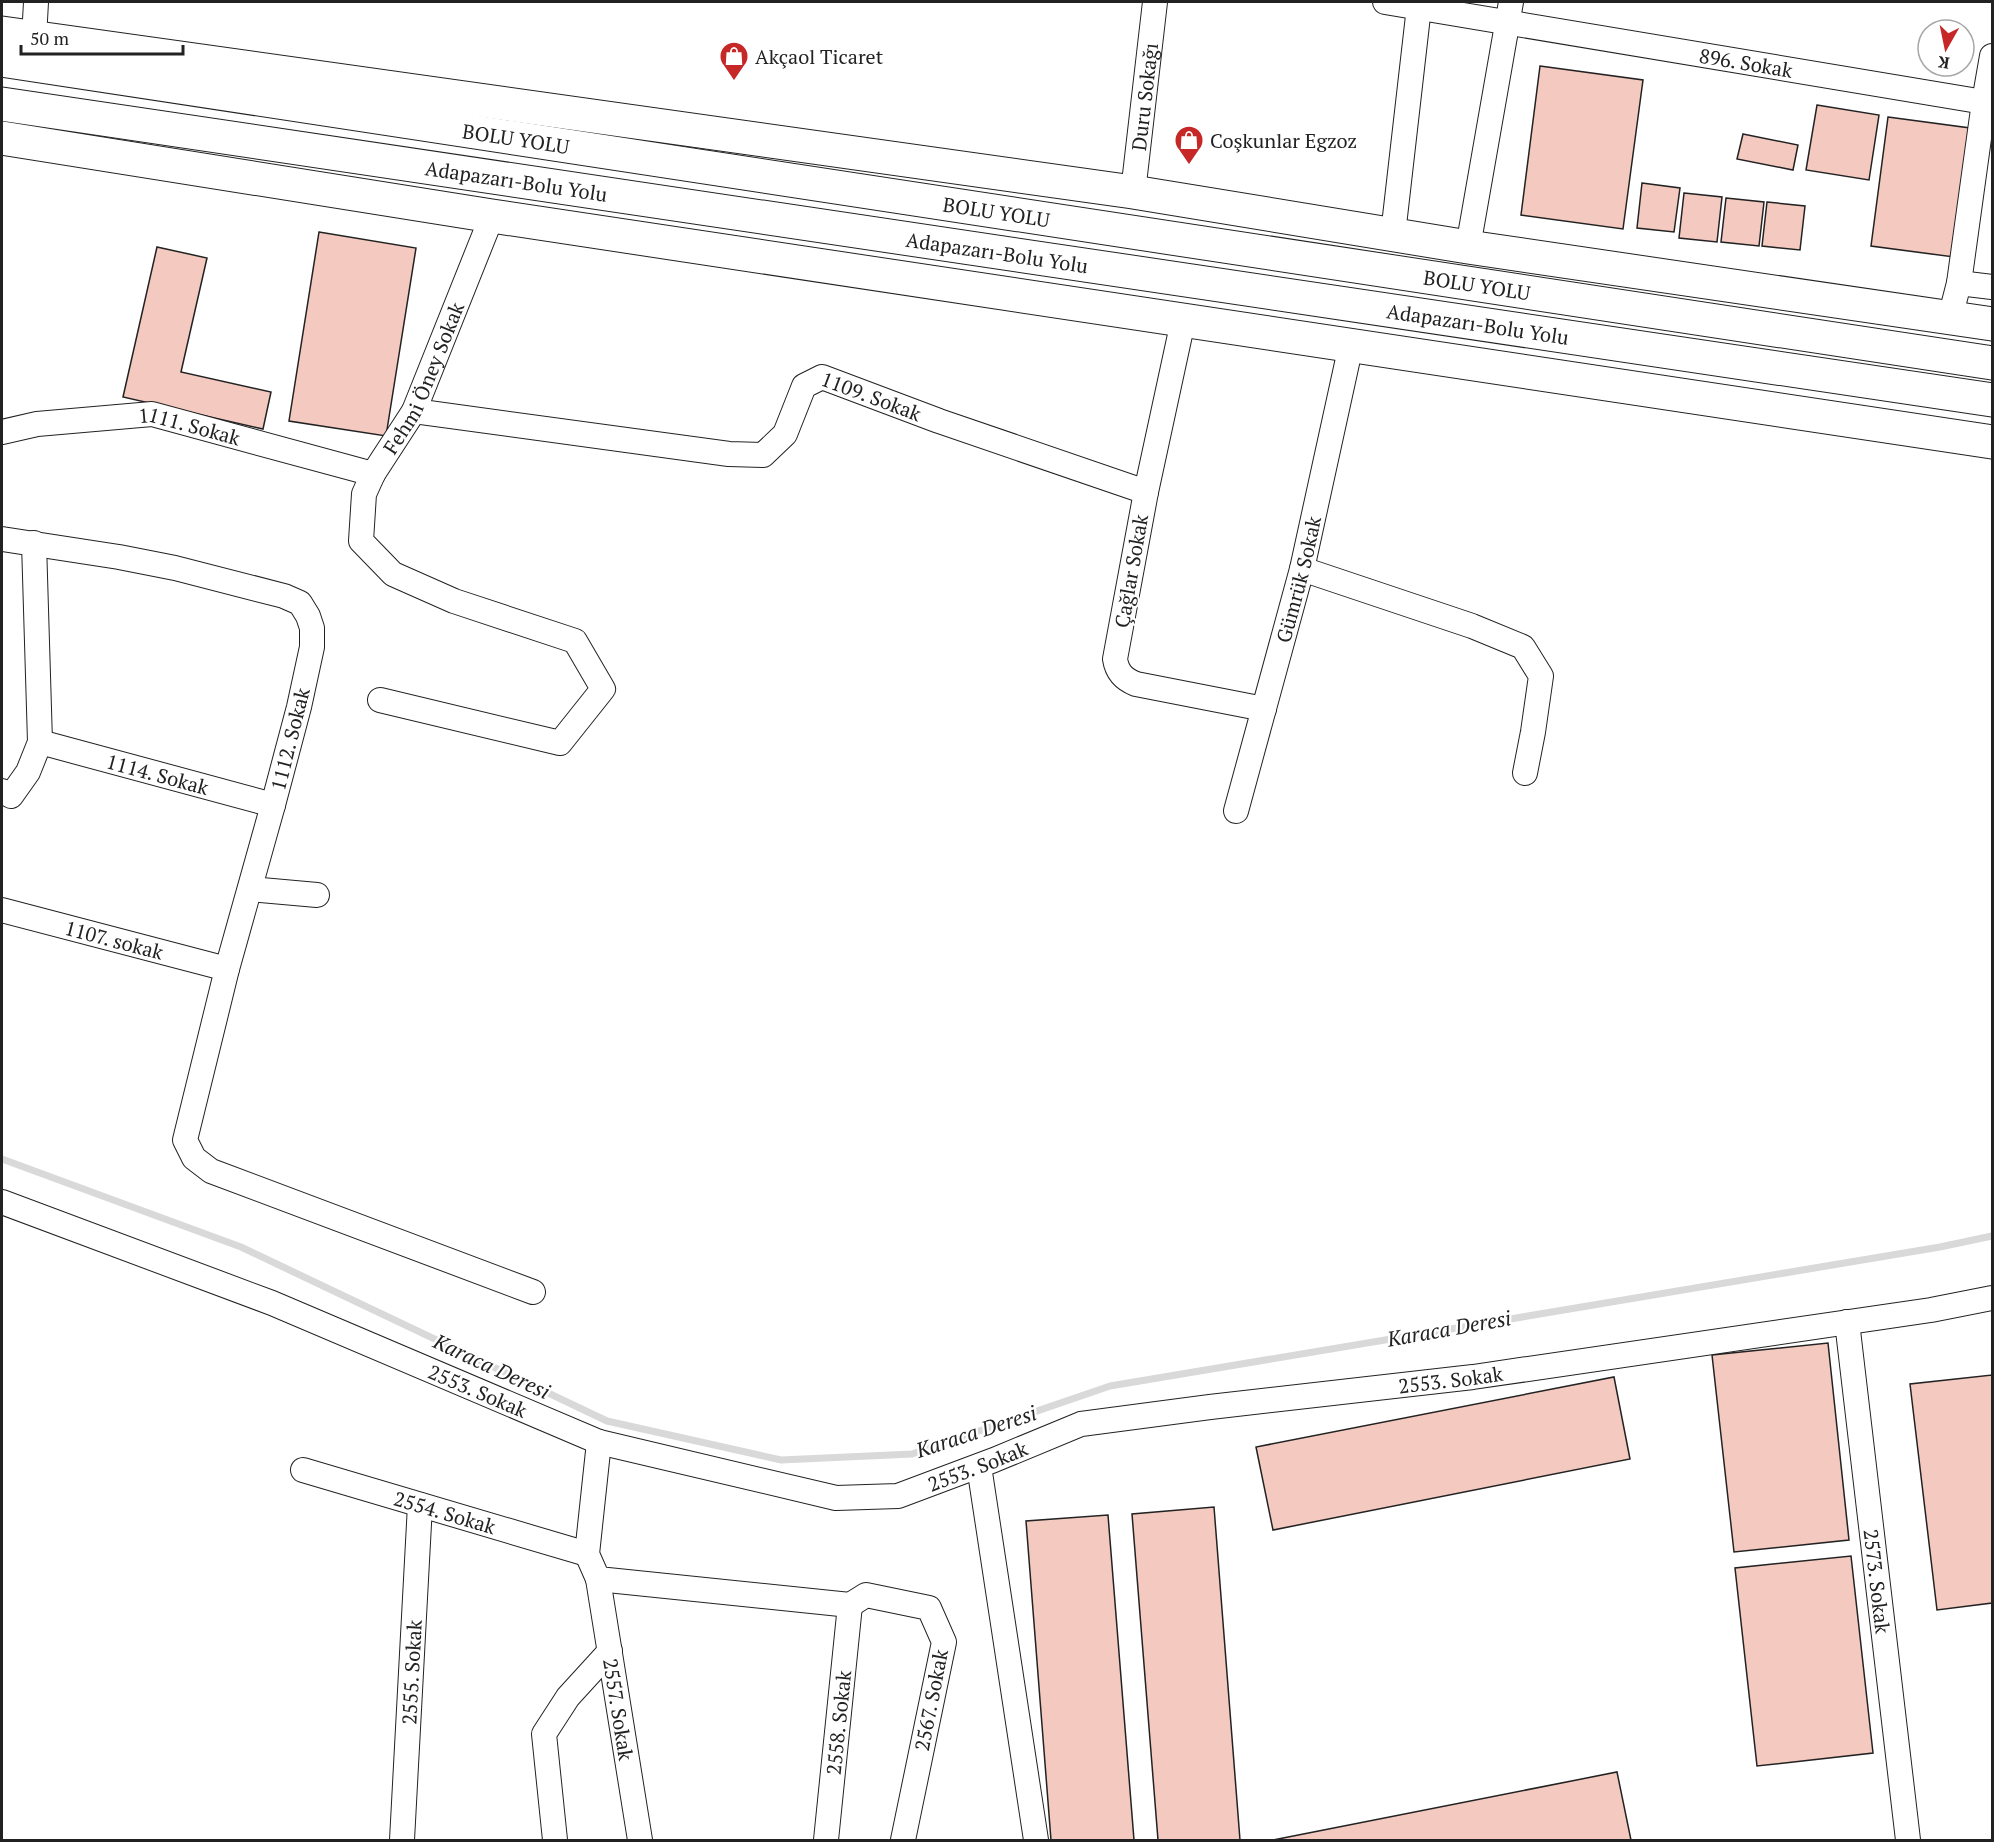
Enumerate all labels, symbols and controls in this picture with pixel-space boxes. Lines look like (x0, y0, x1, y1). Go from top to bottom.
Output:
scale bar (21, 18, 183, 56)
north arrow (1916, 18, 1976, 78)
text: 50 m (30, 26, 70, 50)
shop icon: Akçaol Ticaret (718, 40, 750, 82)
street label: Duru Sokağı (1124, 41, 1164, 152)
street label: 896. Sokak (1697, 41, 1795, 83)
place label: Akçaol Ticaret (755, 43, 884, 70)
text: K (1936, 51, 1951, 75)
street label: BOLU YOLU (461, 117, 572, 160)
shop icon: Coşkunlar Egzoz (1173, 124, 1205, 166)
place label: Coşkunlar Egzoz (1210, 127, 1357, 154)
street label: Adapazarı-Bolu Yolu (423, 154, 609, 207)
street label: BOLU YOLU (941, 190, 1052, 233)
street label: Adapazarı-Bolu Yolu (904, 225, 1090, 279)
street label: BOLU YOLU (1422, 263, 1533, 306)
street label: Fehmi Öney Sokak (376, 297, 470, 459)
street label: Adapazarı-Bolu Yolu (1385, 297, 1571, 350)
street label: 1109. Sokak (818, 365, 926, 427)
street label: 1111. Sokak (137, 400, 244, 451)
street label: Çağlar Sokak (1108, 512, 1154, 630)
street label: Gümrük Sokak (1269, 513, 1327, 645)
street label: 1112. Sokak (264, 684, 316, 793)
street label: 1114. Sokak (104, 747, 213, 801)
street label: 1107. sokak (62, 914, 167, 965)
water label: Karaca Deresi (1384, 1303, 1513, 1353)
water label: Karaca Deresi (428, 1326, 555, 1405)
street label: 2553. Sokak (424, 1358, 532, 1424)
street label: 2553. Sokak (1397, 1359, 1505, 1399)
water label: Karaca Deresi (911, 1398, 1040, 1464)
street label: 2553. Sokak (924, 1434, 1032, 1497)
street label: 2554. Sokak (391, 1484, 500, 1540)
street label: 2573. Sokak (1858, 1528, 1897, 1636)
street label: 2555. Sokak (395, 1618, 427, 1725)
street label: 2567. Sokak (908, 1646, 954, 1753)
street label: 2557. Sokak (597, 1656, 641, 1763)
street label: 2558. Sokak (819, 1668, 857, 1776)

